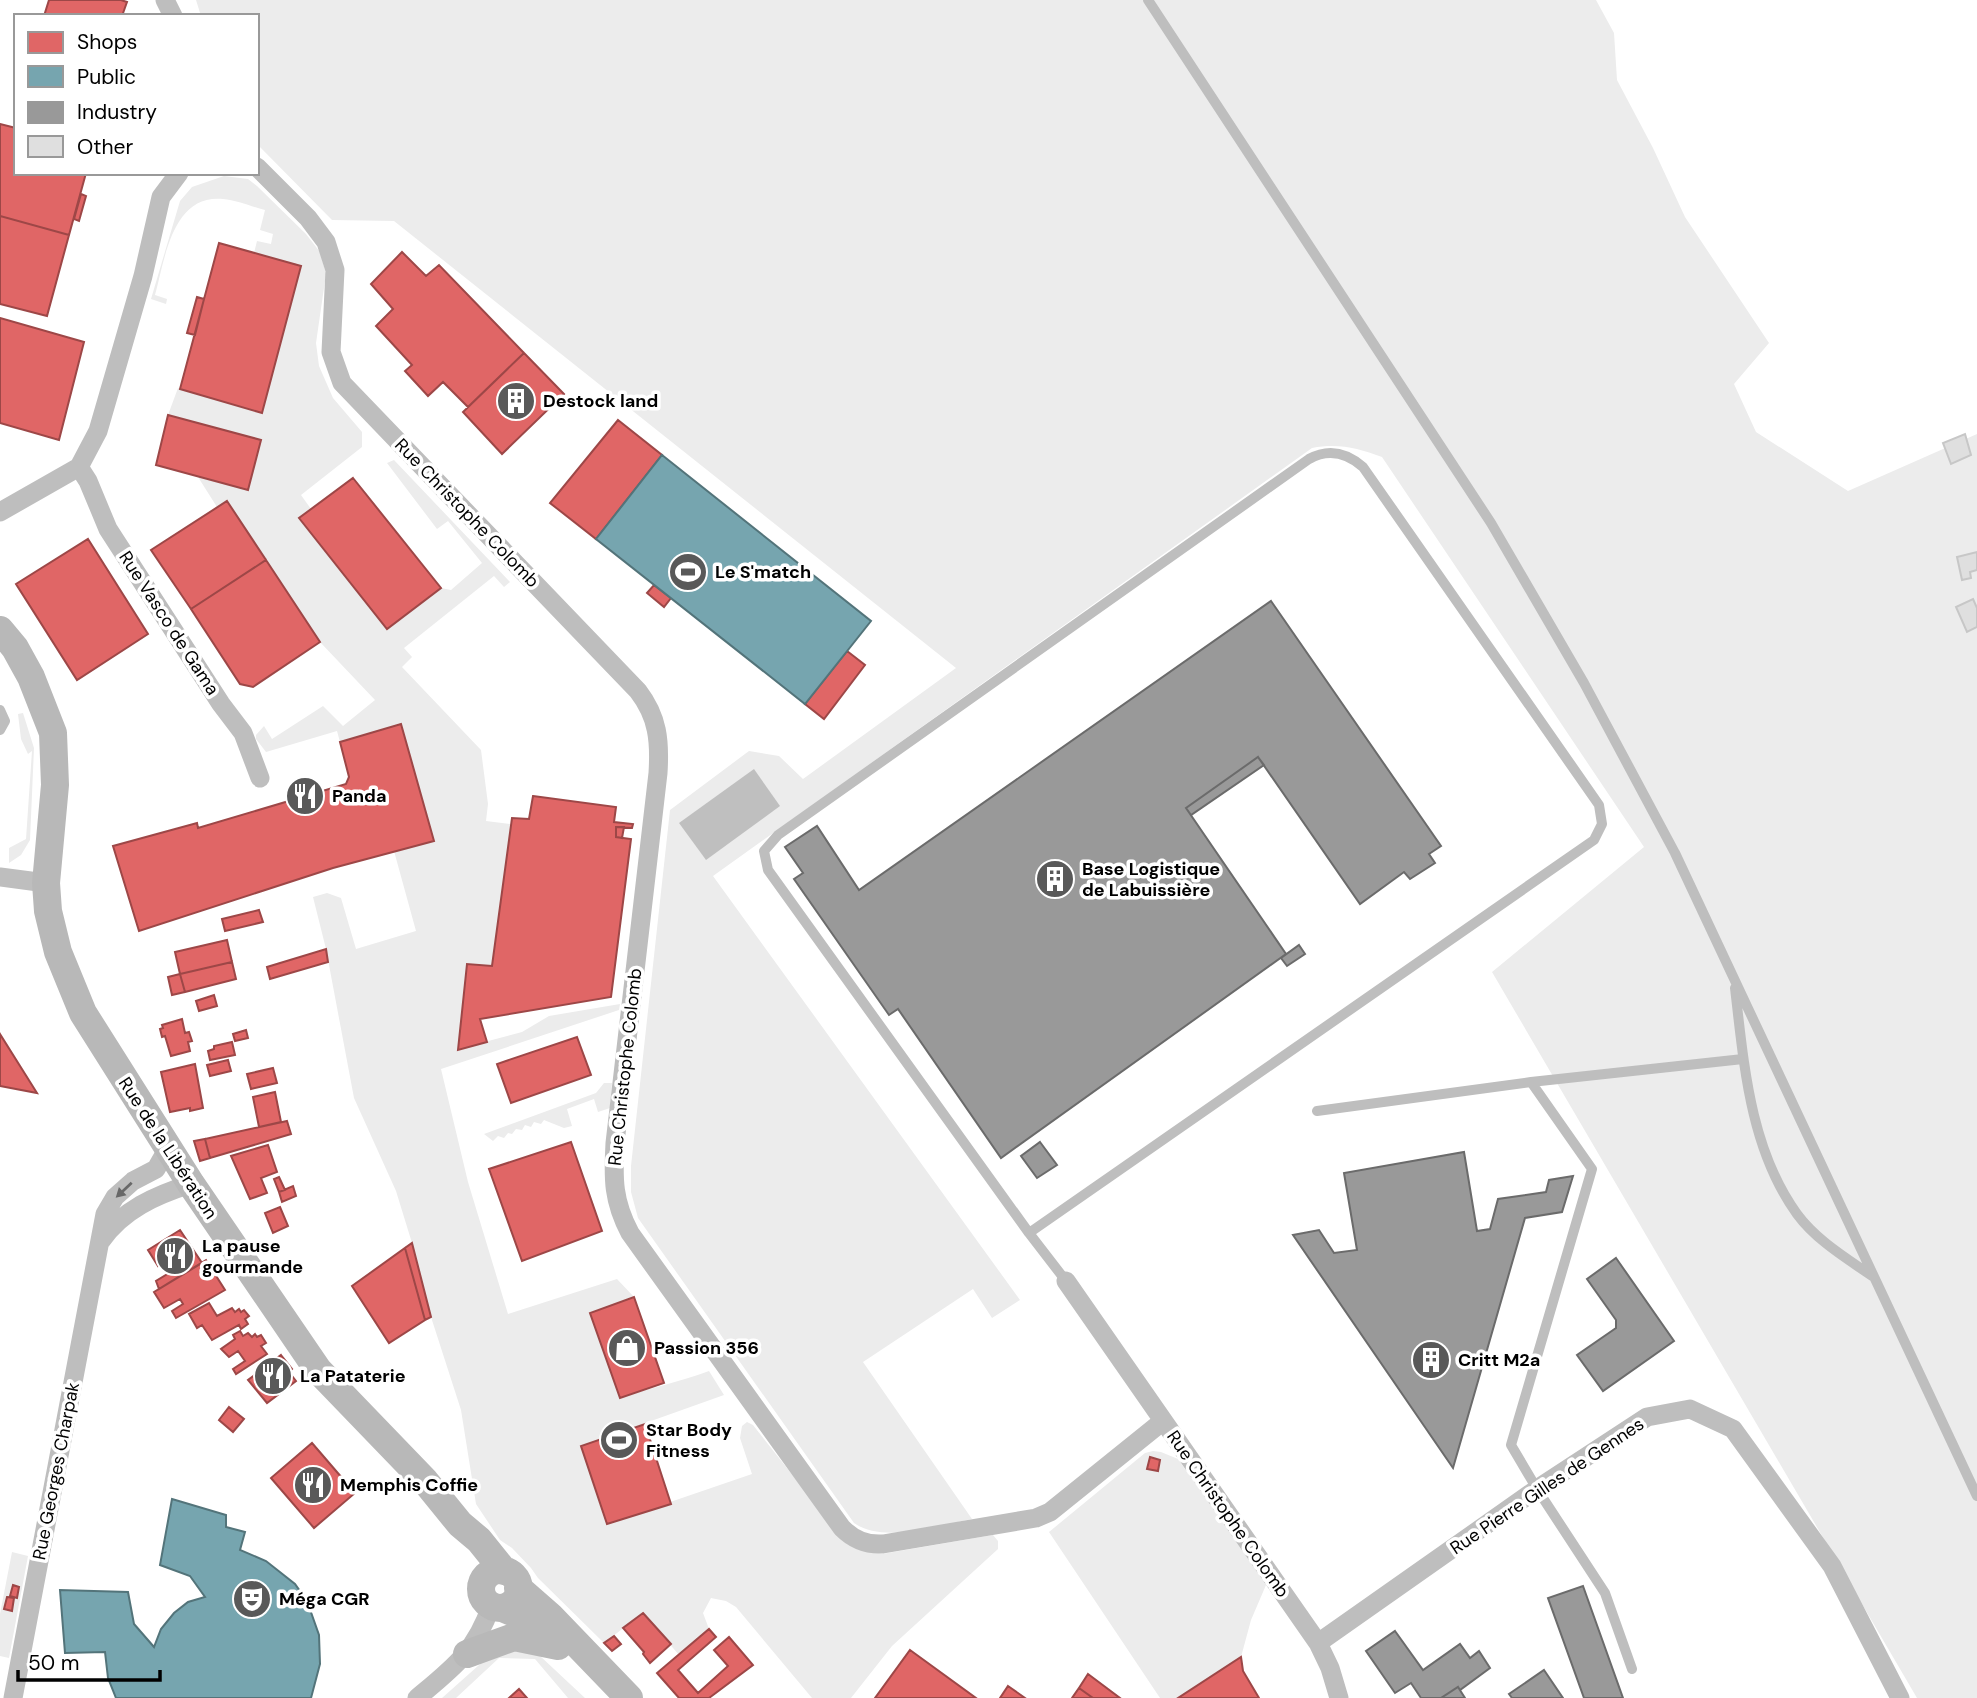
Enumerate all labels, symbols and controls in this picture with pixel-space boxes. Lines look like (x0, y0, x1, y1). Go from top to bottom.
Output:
legend (14, 14, 259, 175)
text: Shops (77, 28, 137, 56)
text: Public (77, 63, 136, 91)
text: Industry (77, 98, 157, 126)
text: Other (77, 133, 133, 161)
building icon: Destock land (495, 380, 537, 422)
place label: Destock land (543, 389, 658, 413)
street label: Rue Christophe Colomb (389, 433, 545, 593)
street label: Rue Vasco de Gama (113, 546, 225, 700)
sports icon: Le S'match (667, 551, 709, 593)
place label: Le S'match (715, 560, 811, 584)
restaurant icon: Panda (284, 775, 326, 817)
place label: Panda (332, 784, 386, 808)
place label: Base Logistique de Labuissière (1082, 857, 1220, 902)
building icon: Base Logistique de Labuissière (1034, 858, 1076, 900)
street label: Rue Christophe Colomb (603, 967, 647, 1167)
street label: Rue de la Libération (113, 1072, 223, 1224)
one-way arrow (116, 1181, 133, 1197)
place label: La pause gourmande (202, 1234, 303, 1279)
restaurant icon: La pause gourmande (154, 1235, 196, 1277)
shop icon: Passion 356 (606, 1327, 648, 1369)
place label: Passion 356 (654, 1336, 759, 1360)
building icon: Critt M2a (1410, 1339, 1452, 1381)
place label: Critt M2a (1458, 1348, 1540, 1372)
restaurant icon: La Pataterie (252, 1355, 294, 1397)
place label: La Pataterie (300, 1364, 406, 1388)
street label: Rue Georges Charpak (27, 1380, 85, 1562)
street label: Rue Pierre Gilles de Gennes (1445, 1412, 1649, 1560)
place label: Star Body Fitness (646, 1418, 732, 1463)
sports icon: Star Body Fitness (598, 1419, 640, 1461)
street label: Rue Christophe Colomb (1161, 1426, 1295, 1602)
restaurant icon: Memphis Coffie (292, 1464, 334, 1506)
place label: Memphis Coffie (340, 1473, 478, 1497)
theatre icon: Méga CGR (231, 1578, 273, 1620)
place label: Méga CGR (279, 1587, 370, 1611)
scale bar (18, 1638, 159, 1682)
text: 50 m (28, 1649, 79, 1677)

